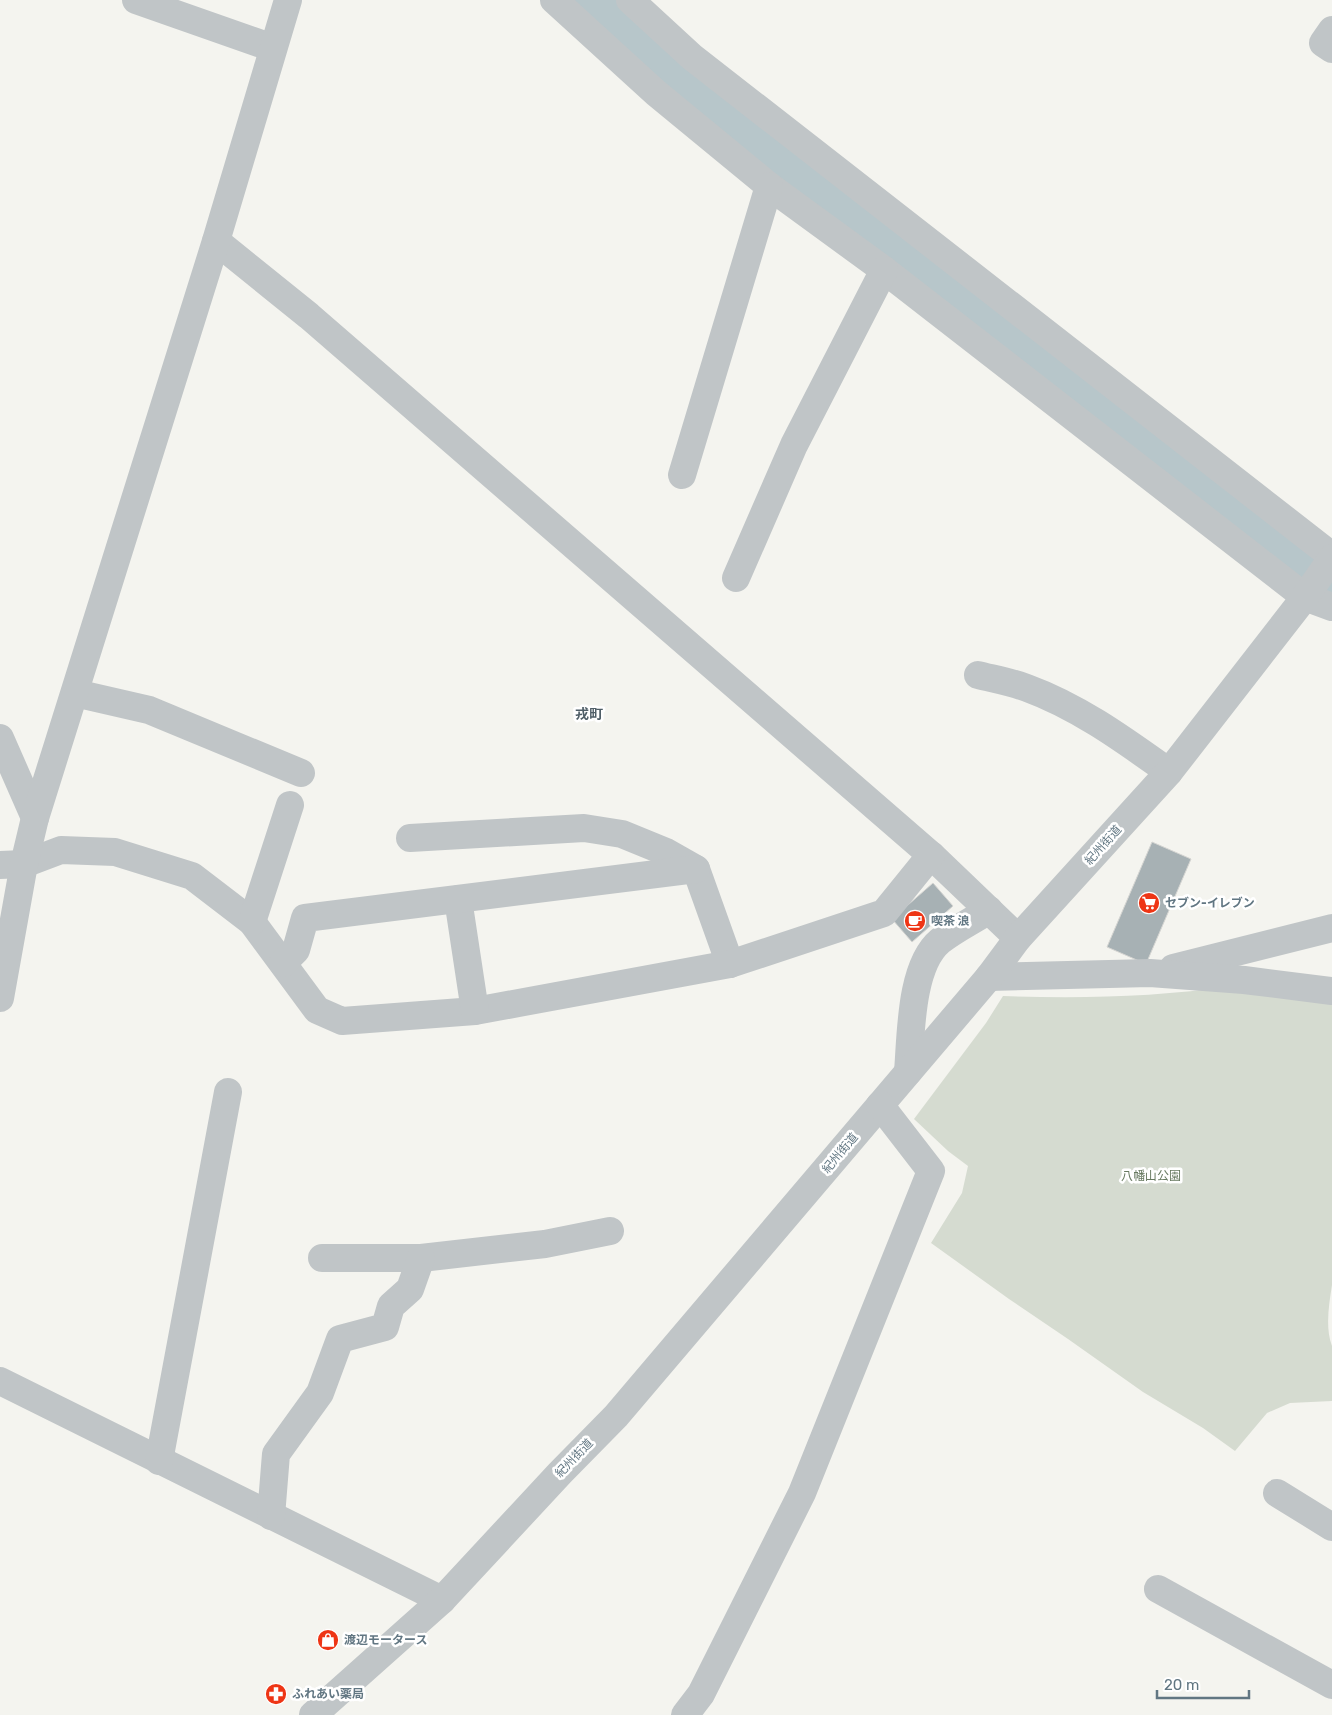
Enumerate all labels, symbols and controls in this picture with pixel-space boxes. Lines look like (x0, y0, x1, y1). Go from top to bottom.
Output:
district label: 戎町 (575, 706, 603, 723)
street label: 紀州街道 (1082, 822, 1124, 868)
supermarket icon: セブン-イレブン (1137, 891, 1161, 915)
place label: セブン-イレブン (1165, 896, 1255, 910)
cafe icon: 喫茶 浪 (903, 909, 927, 933)
place label: 喫茶 浪 (931, 914, 970, 928)
street label: 紀州街道 (819, 1130, 861, 1176)
park label: 八幡山公園 (1121, 1169, 1181, 1183)
street label: 紀州街道 (552, 1436, 596, 1480)
shop icon: 渡辺モータース (316, 1628, 340, 1652)
place label: 渡辺モータース (344, 1633, 427, 1647)
scale bar (1157, 1668, 1250, 1700)
text: 20 m (1164, 1676, 1199, 1694)
pharmacy icon: ふれあい薬局 (264, 1682, 288, 1706)
place label: ふれあい薬局 (292, 1687, 364, 1701)

